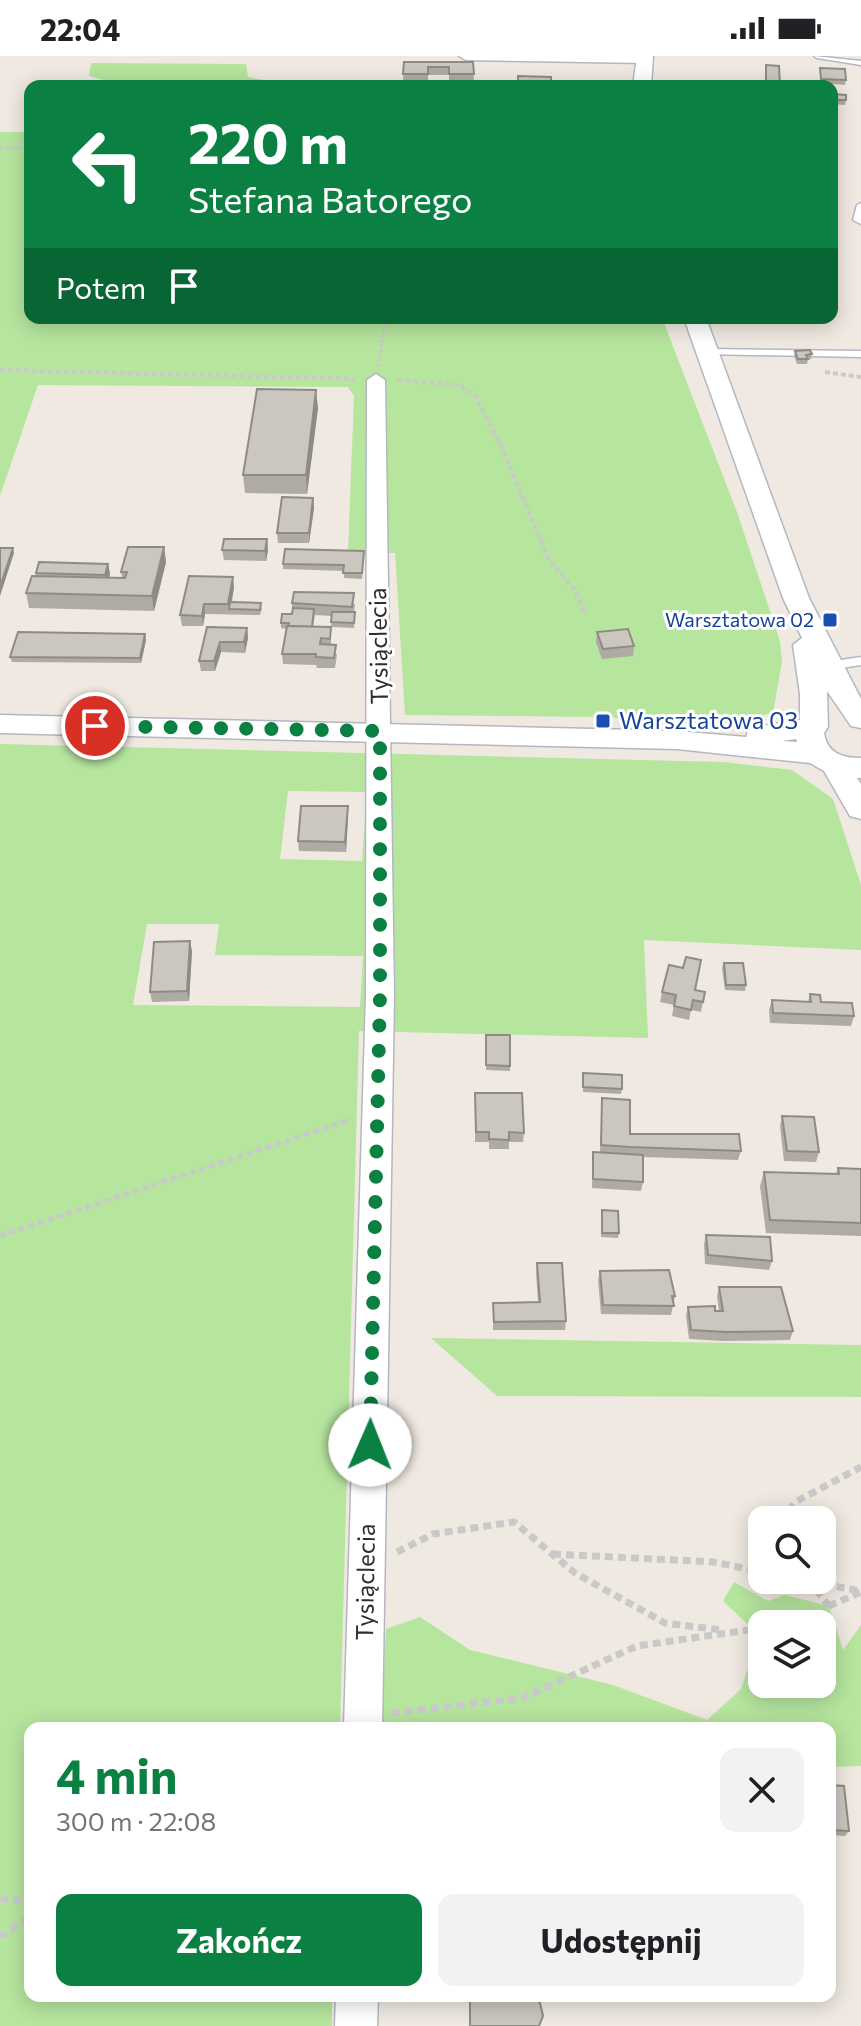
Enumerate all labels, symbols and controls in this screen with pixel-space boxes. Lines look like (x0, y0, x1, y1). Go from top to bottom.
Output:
text: 22:04 (40, 10, 120, 47)
text: 220 m (188, 107, 348, 176)
icon: left (56, 112, 160, 216)
text: Stefana Batorego (188, 176, 473, 220)
icon: arrive (162, 264, 206, 308)
text: Potem (56, 268, 146, 305)
street label: Tysiąclecia (362, 587, 393, 705)
place label: Warsztatowa 02 (665, 607, 814, 631)
marker: Warsztatowa 02 (821, 611, 839, 629)
pin (61, 692, 129, 760)
icon: arrive (73, 704, 117, 748)
place label: Warsztatowa 03 (619, 705, 798, 734)
marker: Warsztatowa 03 (594, 712, 612, 730)
position arrow (328, 1403, 412, 1487)
map controls (748, 1506, 836, 1698)
button: search (748, 1506, 836, 1594)
street label: Tysiąclecia (349, 1523, 380, 1641)
button: layers (748, 1610, 836, 1698)
text: 4 min (56, 1745, 178, 1804)
button: close (720, 1748, 804, 1832)
text: 300 m · 22:08 (56, 1805, 216, 1836)
button: Zakończ (56, 1894, 422, 1986)
button: Udostępnij (438, 1894, 804, 1986)

